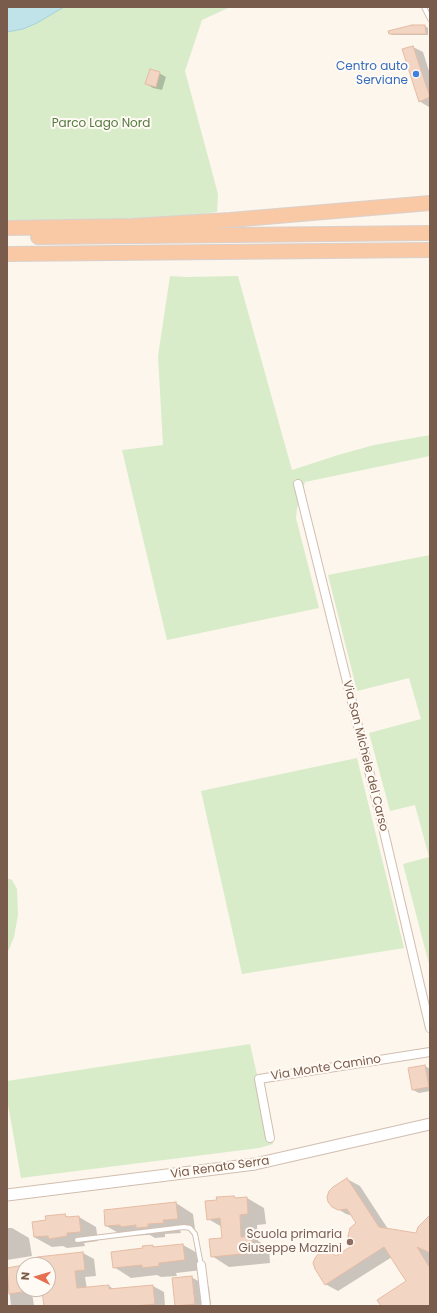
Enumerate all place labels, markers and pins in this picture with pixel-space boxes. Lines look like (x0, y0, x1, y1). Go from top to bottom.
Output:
place label: Centro auto Serviane (336, 60, 408, 88)
marker: Centro auto Serviane (411, 69, 421, 79)
place label: Scuola primaria Giuseppe Mazzini (239, 1228, 342, 1256)
marker: Scuola primaria Giuseppe Mazzini (345, 1237, 355, 1247)

